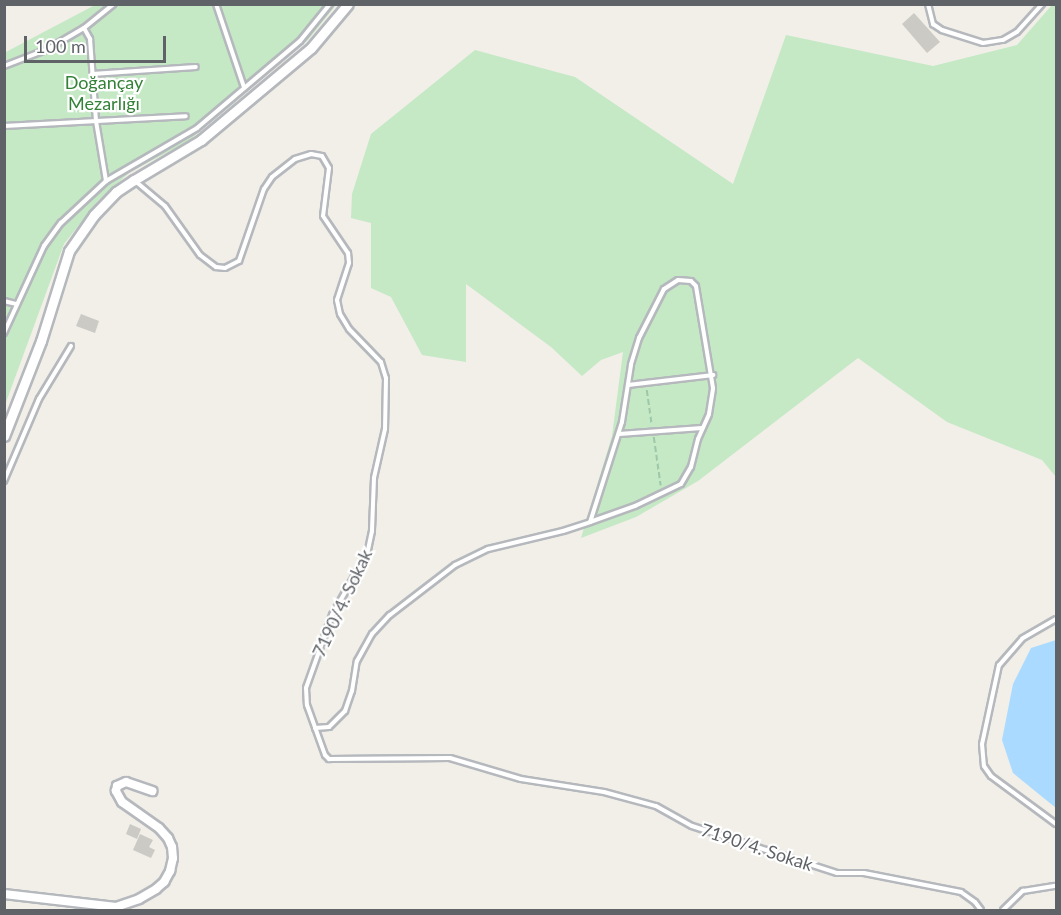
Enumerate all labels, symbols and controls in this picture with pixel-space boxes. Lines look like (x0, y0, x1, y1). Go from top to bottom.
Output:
scale bar (27, 24, 170, 62)
text: 100 m (35, 35, 86, 57)
park label: Doğançay Mezarlığı (65, 72, 143, 115)
street label: 7190/4. Sokak (308, 546, 376, 660)
street label: 7190/4. Sokak (698, 819, 816, 875)

